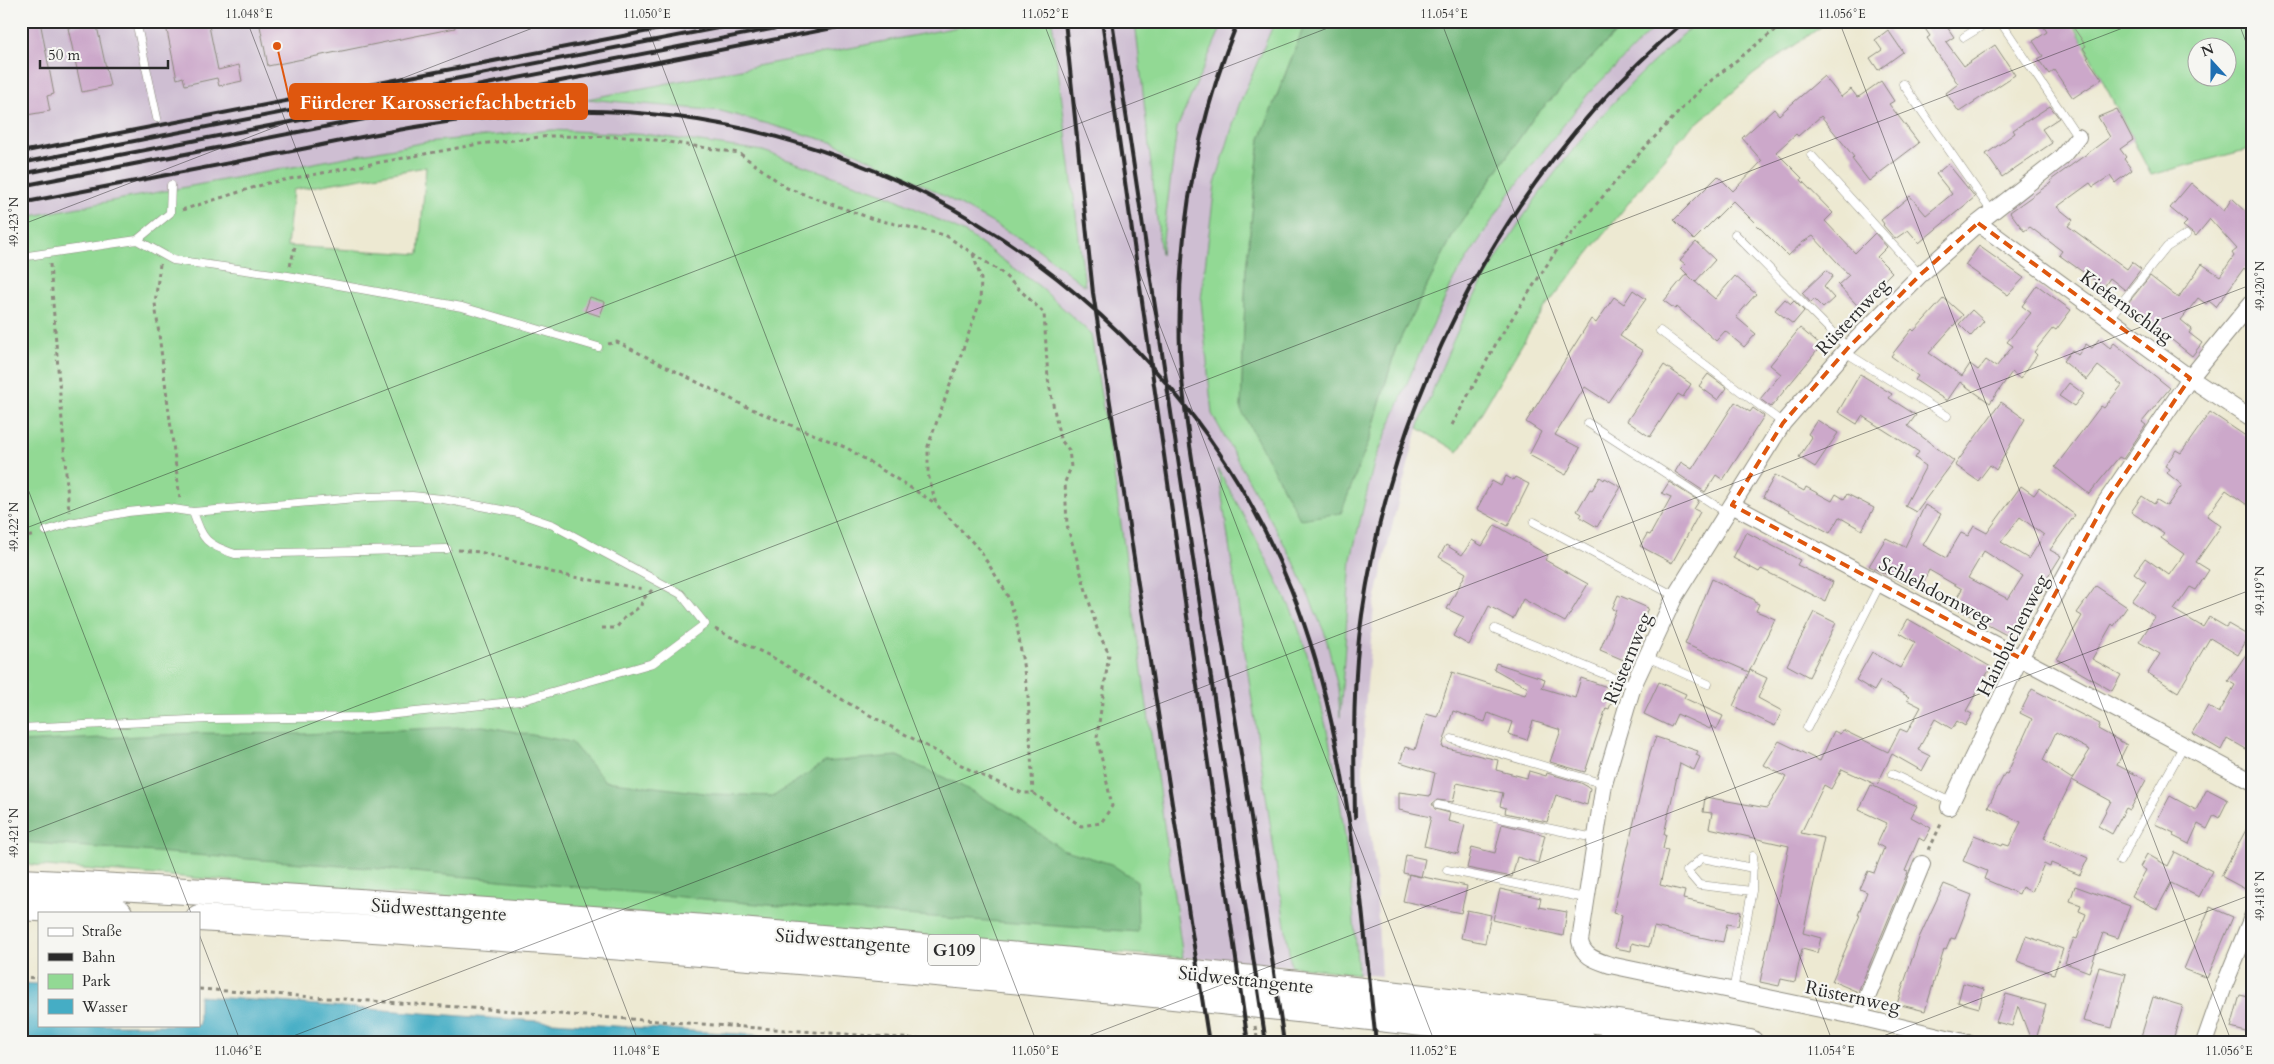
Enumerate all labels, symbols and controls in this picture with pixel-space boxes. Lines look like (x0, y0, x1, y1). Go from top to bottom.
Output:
text: 11.048°E (225, 6, 273, 22)
text: 11.050°E (623, 6, 671, 22)
text: 11.052°E (1021, 6, 1069, 22)
text: 11.054°E (1420, 6, 1468, 22)
text: 11.056°E (1818, 6, 1866, 22)
scale bar (40, 38, 168, 70)
north arrow (2186, 38, 2236, 88)
text: N (2198, 39, 2217, 61)
text: 50 m (48, 45, 80, 65)
callout: Fürderer Karosseriefachbetrieb (290, 84, 587, 119)
text: Fürderer Karosseriefachbetrieb (299, 89, 577, 116)
text: 49.423°N (6, 196, 22, 247)
text: 49.420°N (2252, 260, 2268, 311)
street label: Kiefernschlag (2075, 264, 2179, 350)
street label: Rüsternweg (1810, 272, 1895, 361)
text: 49.422°N (6, 501, 22, 552)
street label: Schlehdornweg (1874, 551, 1997, 633)
text: 49.419°N (2252, 565, 2268, 616)
street label: Hainbuchenweg (1971, 570, 2055, 701)
street label: Rüsternweg (1598, 608, 1658, 708)
text: 49.421°N (6, 807, 22, 858)
text: 49.418°N (2252, 870, 2268, 921)
street label: Südwesttangente (370, 892, 508, 928)
legend (38, 912, 200, 1026)
text: Straße (82, 921, 122, 941)
street label: Südwesttangente (774, 922, 912, 960)
road number: G109 (928, 934, 980, 966)
text: Bahn (82, 947, 116, 967)
street label: Südwesttangente (1177, 960, 1315, 1000)
text: Park (82, 971, 111, 991)
street label: Rüsternweg (1803, 974, 1903, 1020)
text: Wasser (81, 997, 128, 1017)
text: 11.046°E (214, 1043, 262, 1059)
text: 11.048°E (612, 1043, 660, 1059)
text: 11.050°E (1011, 1043, 1059, 1059)
text: 11.052°E (1409, 1043, 1457, 1059)
text: 11.054°E (1807, 1043, 1855, 1059)
text: 11.056°E (2205, 1043, 2253, 1059)

